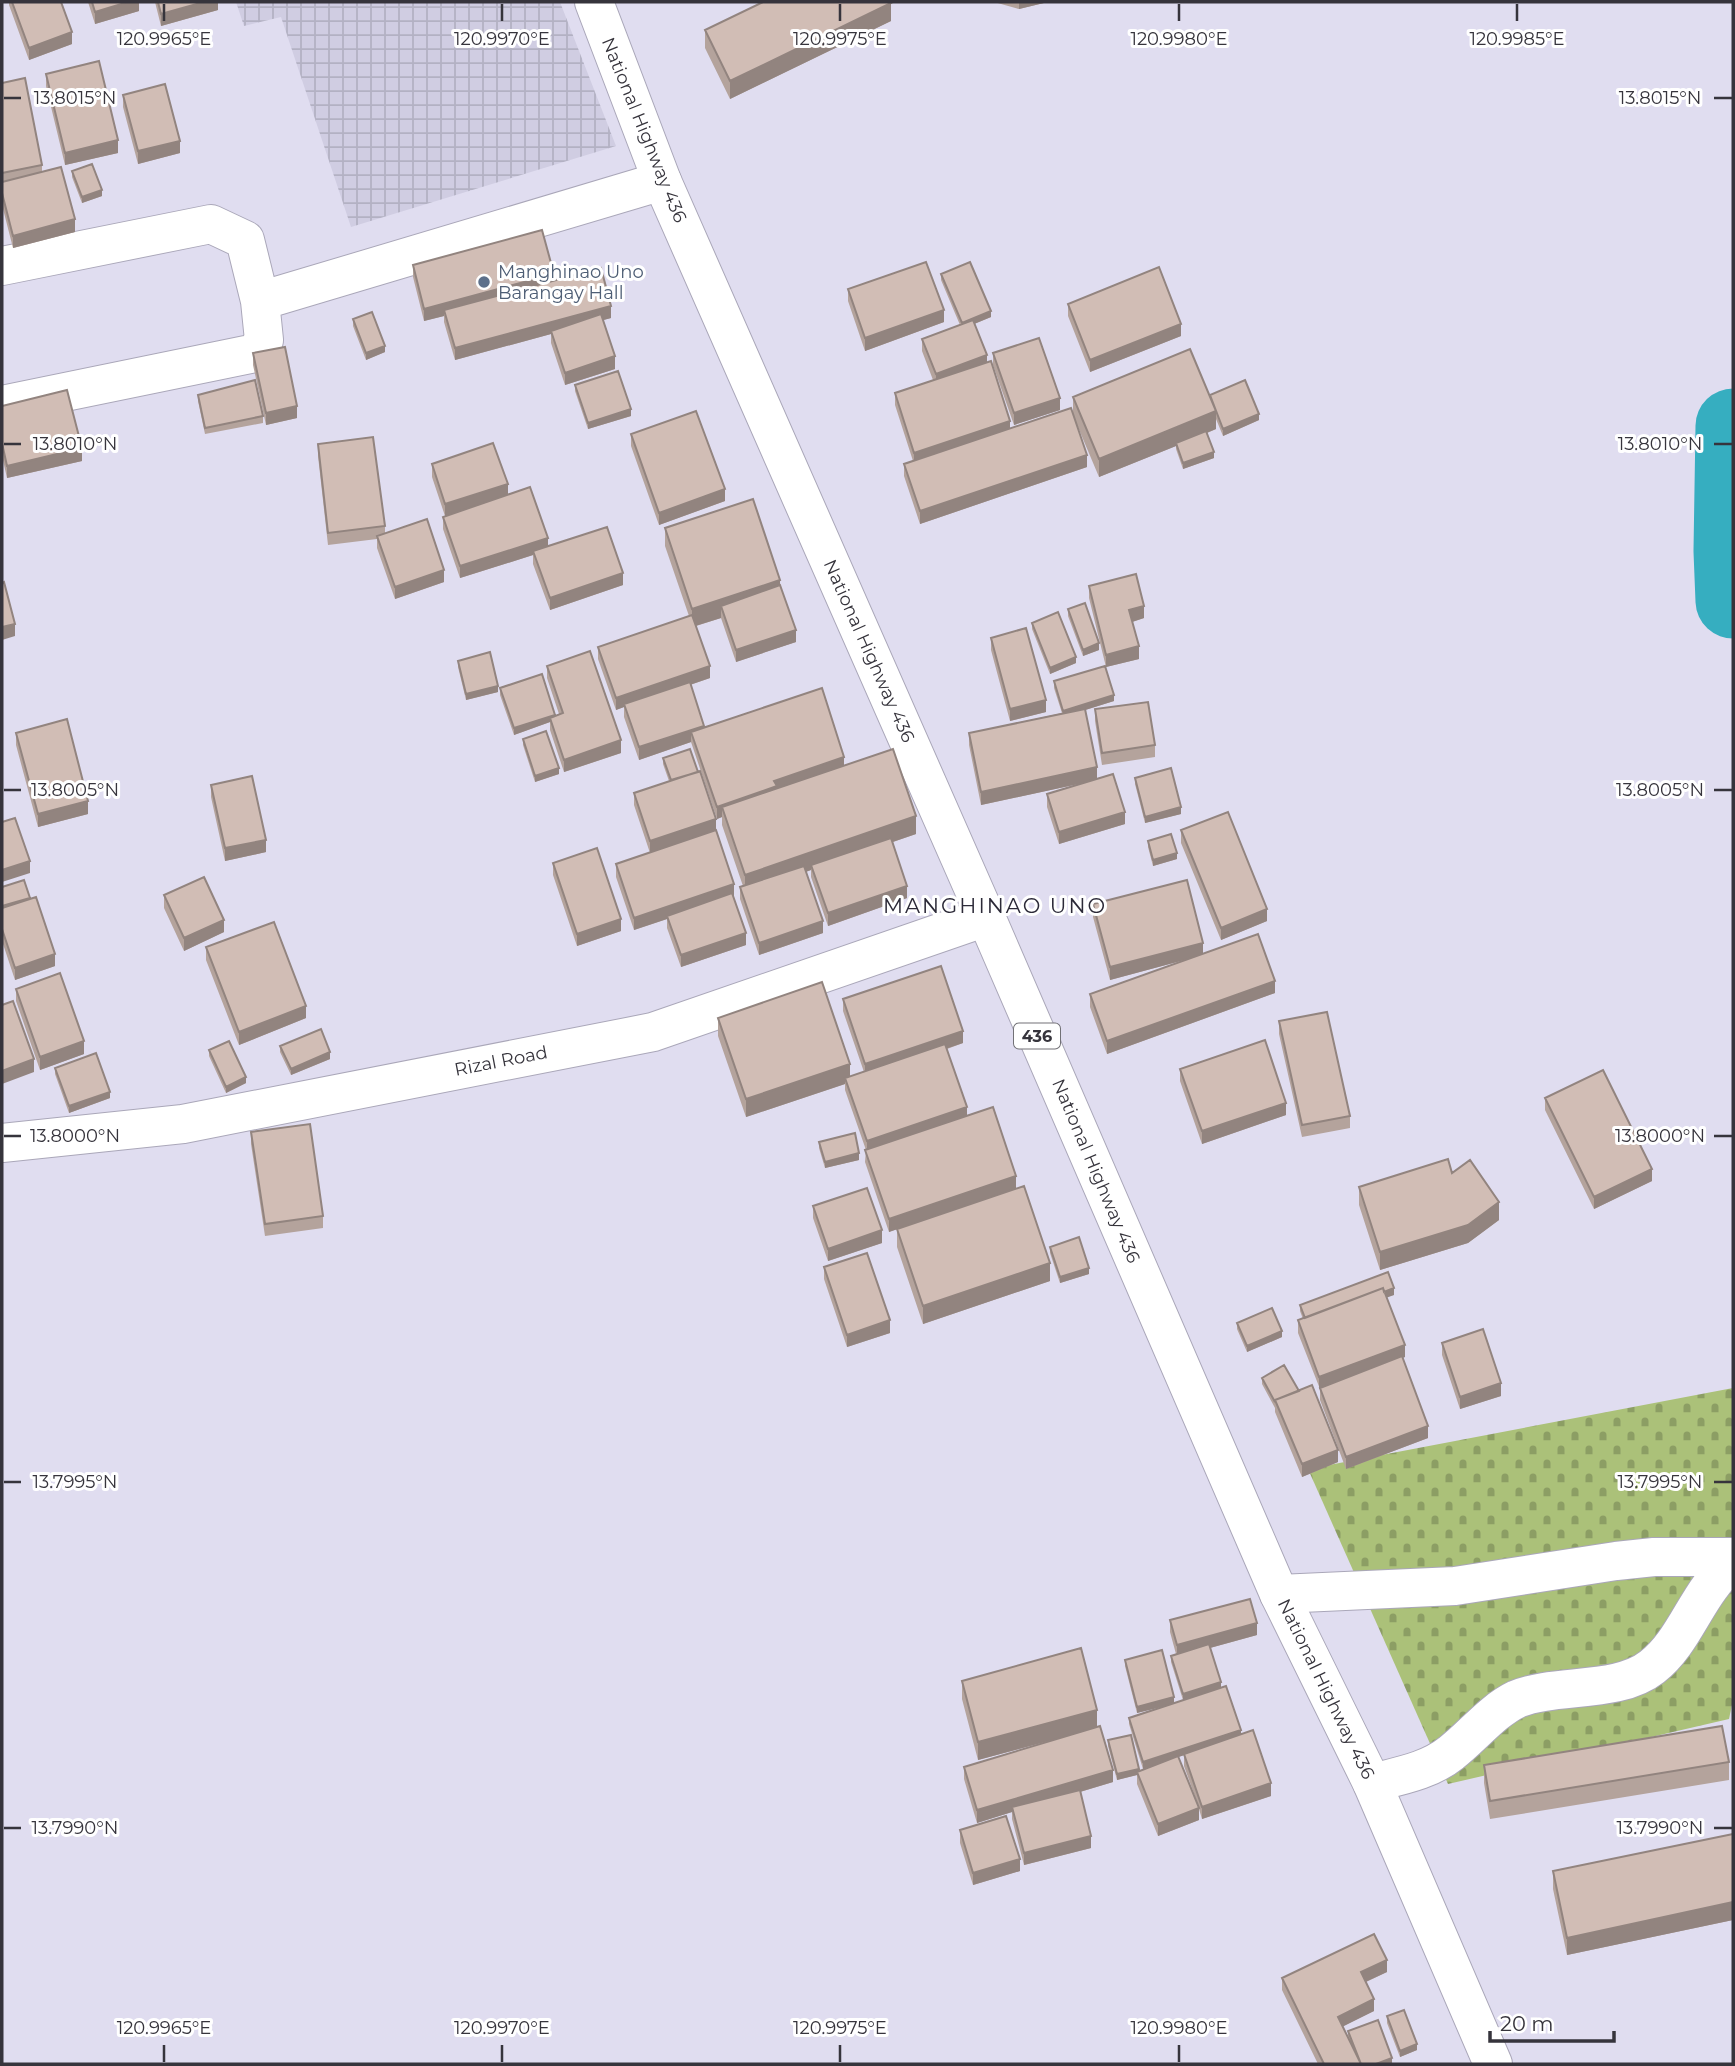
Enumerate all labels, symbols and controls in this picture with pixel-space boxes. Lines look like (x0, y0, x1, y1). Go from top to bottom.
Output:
text: 120.9965°E (117, 28, 211, 50)
text: 120.9970°E (454, 28, 550, 50)
text: 120.9975°E (793, 28, 887, 50)
text: 120.9980°E (1130, 28, 1228, 50)
text: 120.9985°E (1469, 28, 1565, 50)
street label: National Highway 436 (597, 34, 691, 226)
text: 13.8015°N (34, 87, 116, 109)
text: 13.8015°N (1619, 87, 1701, 109)
place label: Manghinao Uno Barangay Hall (498, 261, 644, 304)
marker: Manghinao Uno Barangay Hall (476, 274, 492, 290)
text: 13.8010°N (33, 433, 117, 455)
text: 13.8010°N (1618, 433, 1702, 455)
street label: National Highway 436 (819, 556, 919, 746)
text: 13.8005°N (31, 779, 119, 801)
text: 13.8005°N (1616, 779, 1704, 801)
district label: MANGHINAO UNO (883, 893, 1107, 918)
road number: 436 (1014, 1024, 1060, 1048)
street label: Rizal Road (453, 1041, 549, 1081)
street label: National Highway 436 (1047, 1076, 1145, 1266)
text: 13.8000°N (30, 1125, 120, 1147)
text: 13.8000°N (1615, 1125, 1705, 1147)
text: 13.7995°N (33, 1471, 117, 1493)
text: 13.7995°N (1618, 1471, 1702, 1493)
street label: National Highway 436 (1273, 1595, 1379, 1783)
text: 13.7990°N (32, 1817, 118, 1839)
text: 13.7990°N (1617, 1817, 1703, 1839)
scale bar (1490, 2000, 1614, 2044)
text: 20 m (1500, 2011, 1554, 2036)
text: 120.9965°E (117, 2017, 211, 2039)
text: 120.9970°E (454, 2017, 550, 2039)
text: 120.9975°E (793, 2017, 887, 2039)
text: 120.9980°E (1130, 2017, 1228, 2039)

